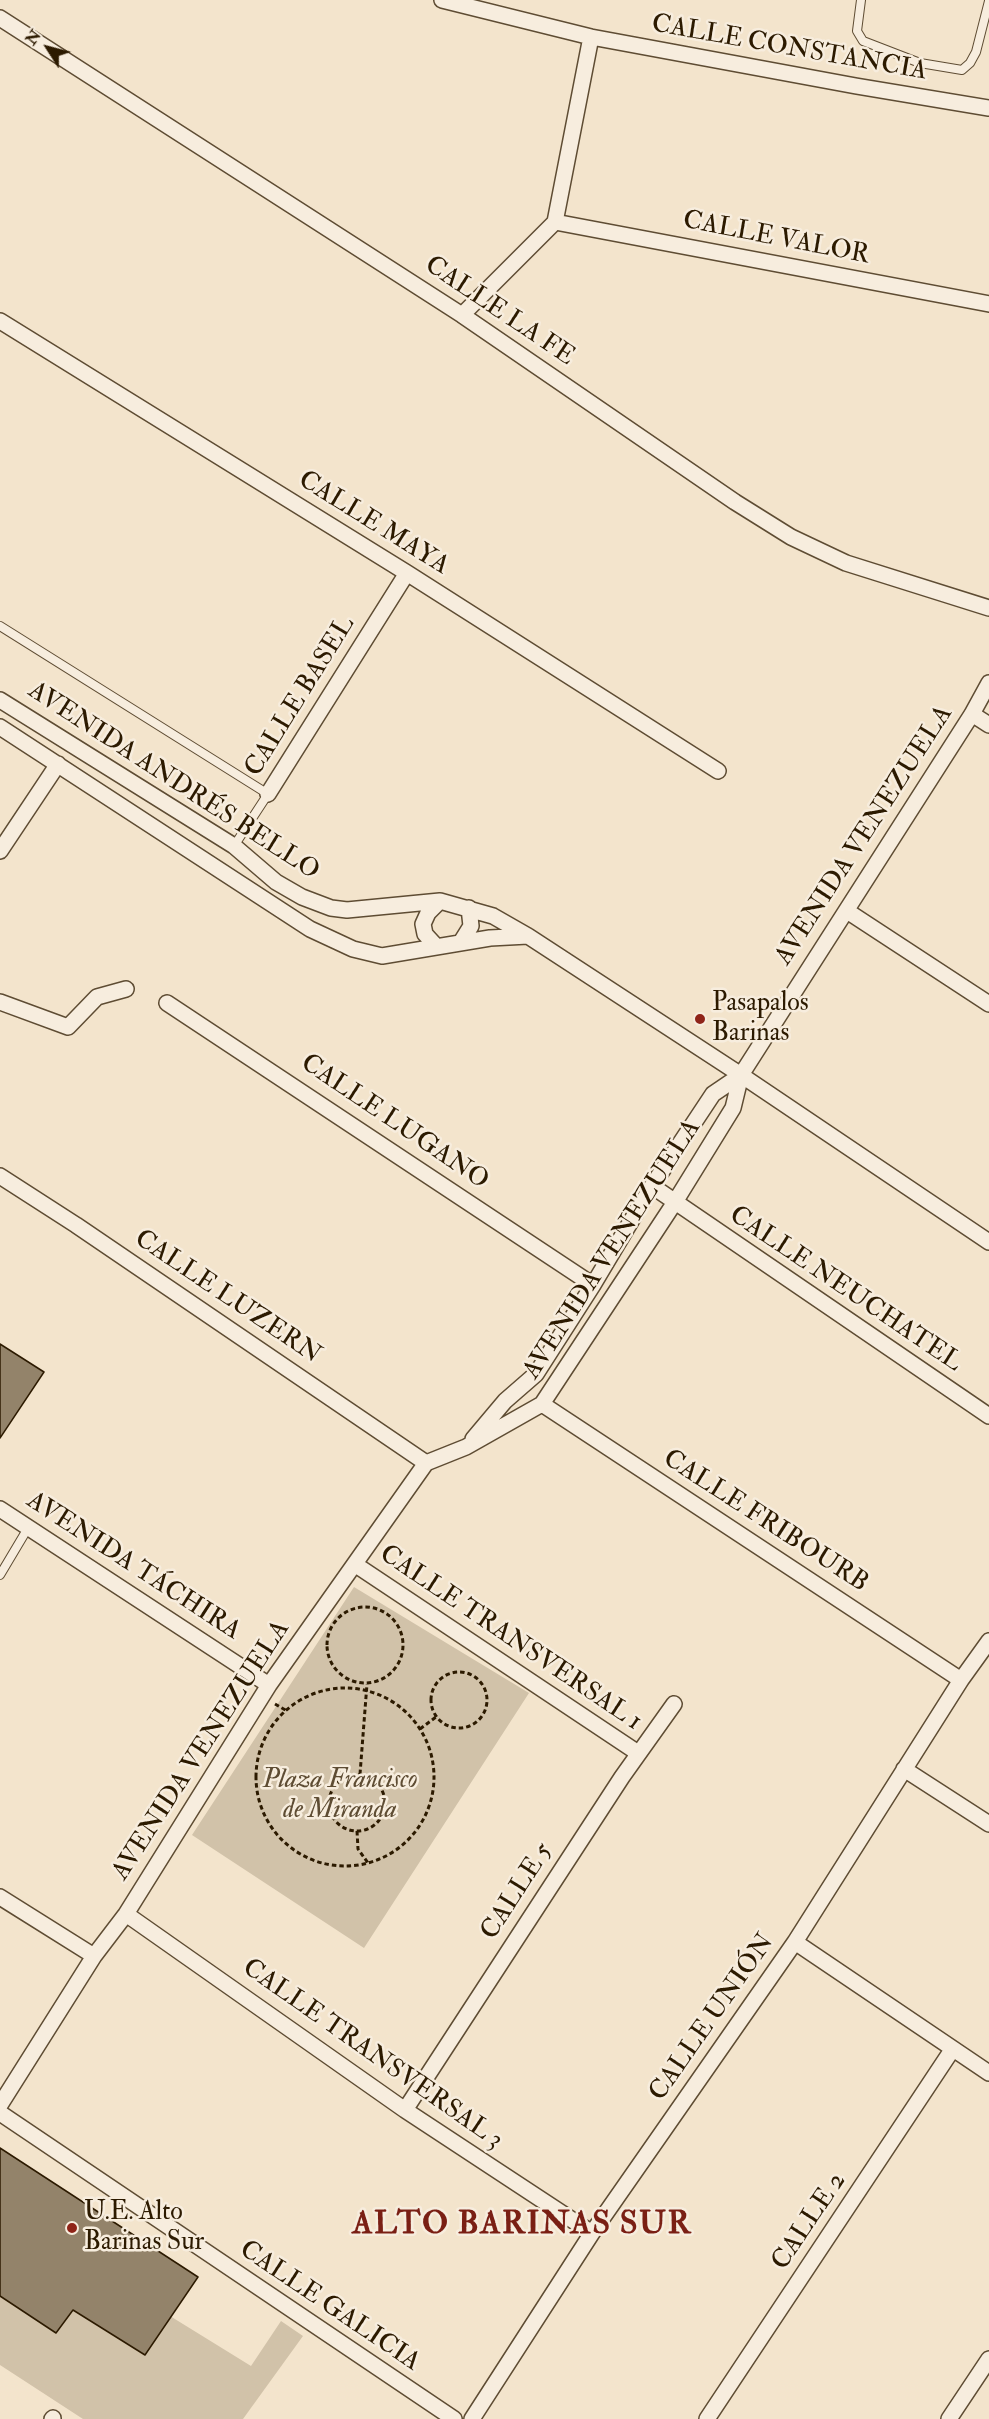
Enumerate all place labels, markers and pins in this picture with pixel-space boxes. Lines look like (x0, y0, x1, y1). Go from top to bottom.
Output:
place label: Pasapalos Barinas (712, 988, 809, 1050)
marker: Pasapalos Barinas (693, 1012, 707, 1026)
place label: U.E. Alto Barinas Sur (84, 2197, 204, 2258)
marker: U.E. Alto Barinas Sur (65, 2221, 79, 2235)

